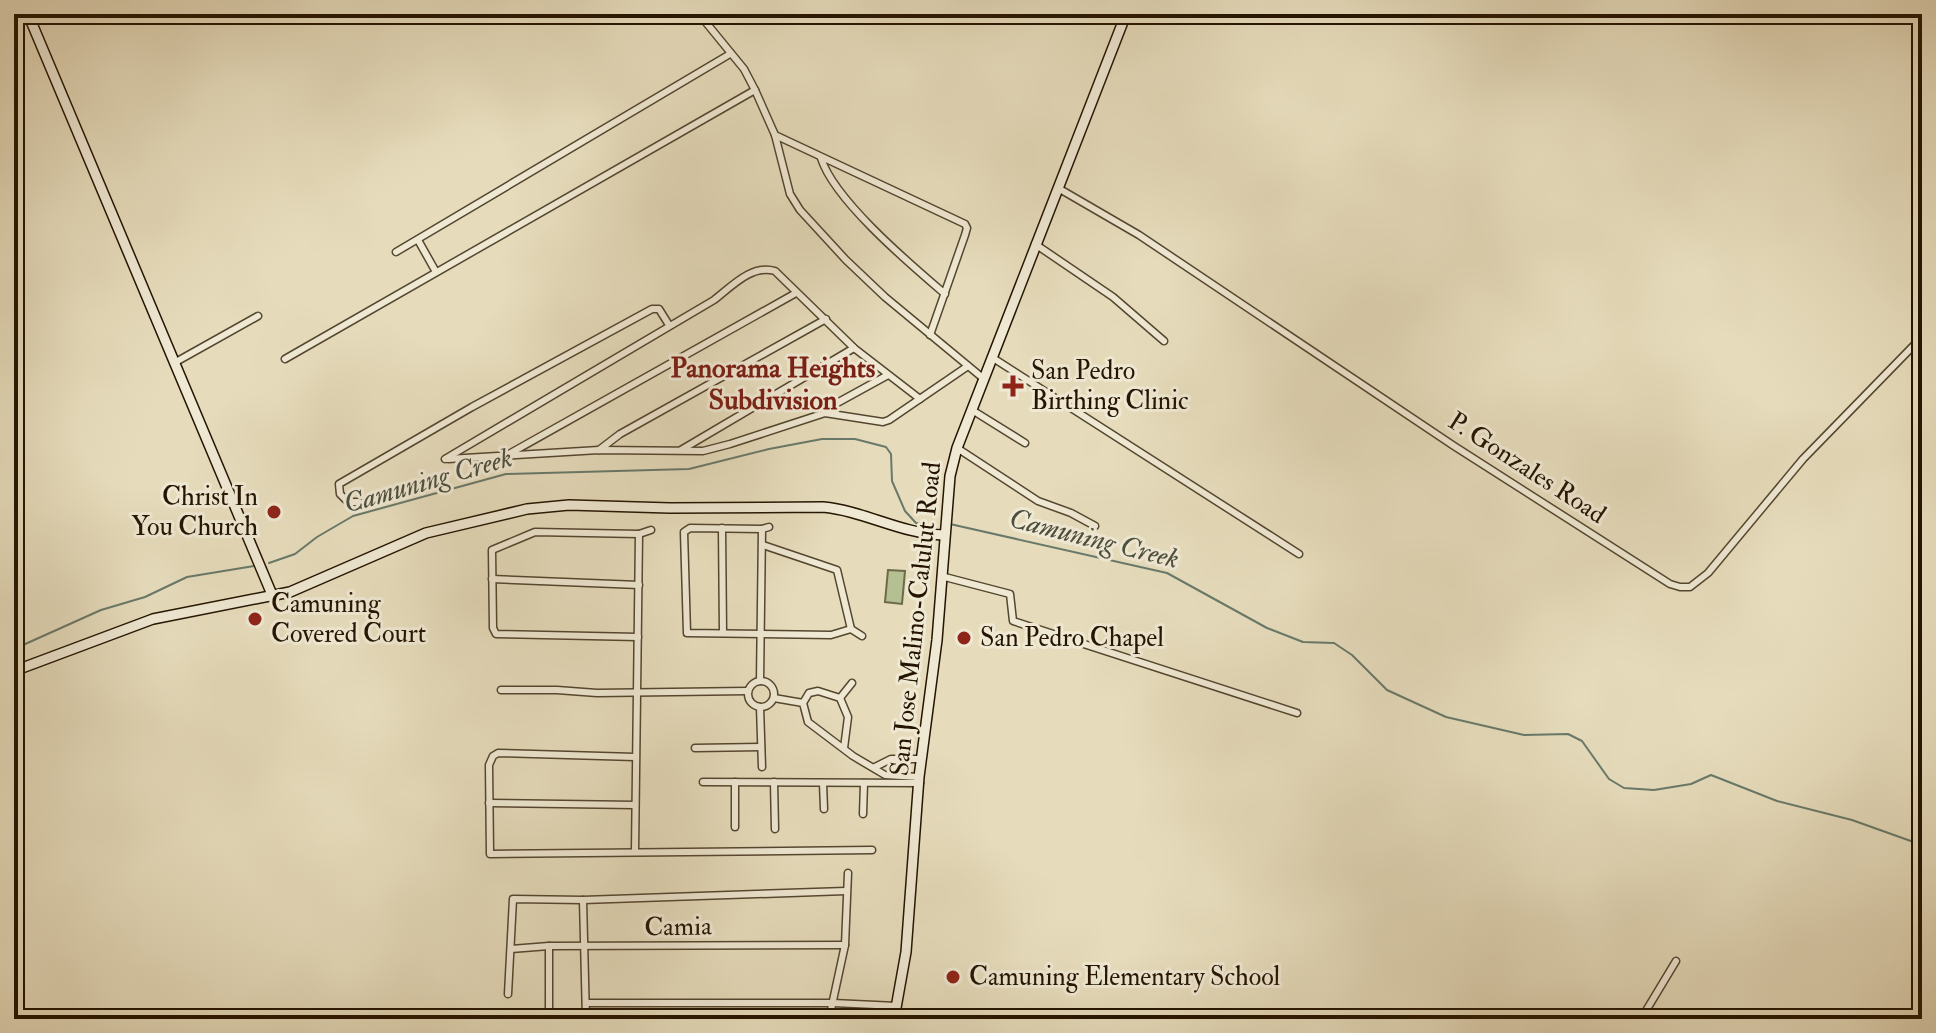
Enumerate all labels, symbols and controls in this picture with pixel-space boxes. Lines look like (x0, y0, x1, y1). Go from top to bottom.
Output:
district label: Panorama Heights Subdivision (671, 351, 876, 418)
place label: San Pedro Birthing Clinic (1031, 355, 1189, 417)
marker: San Pedro Birthing Clinic (1002, 375, 1024, 397)
street label: P. Gonzales Road (1442, 405, 1612, 531)
water label: Camuning Creek (340, 440, 516, 522)
street label: San Jose Malino-Calulut Road (884, 460, 948, 778)
place label: Christ In You Church (132, 481, 258, 543)
water label: Camuning Creek (1006, 501, 1182, 577)
marker: Christ In You Church (265, 503, 283, 521)
place label: Camuning Covered Court (271, 588, 426, 650)
marker: Camuning Covered Court (246, 610, 264, 628)
place label: San Pedro Chapel (980, 622, 1164, 655)
marker: San Pedro Chapel (955, 629, 973, 647)
street label: Camia (644, 910, 712, 944)
place label: Camuning Elementary School (969, 961, 1281, 993)
marker: Camuning Elementary School (944, 968, 962, 986)

